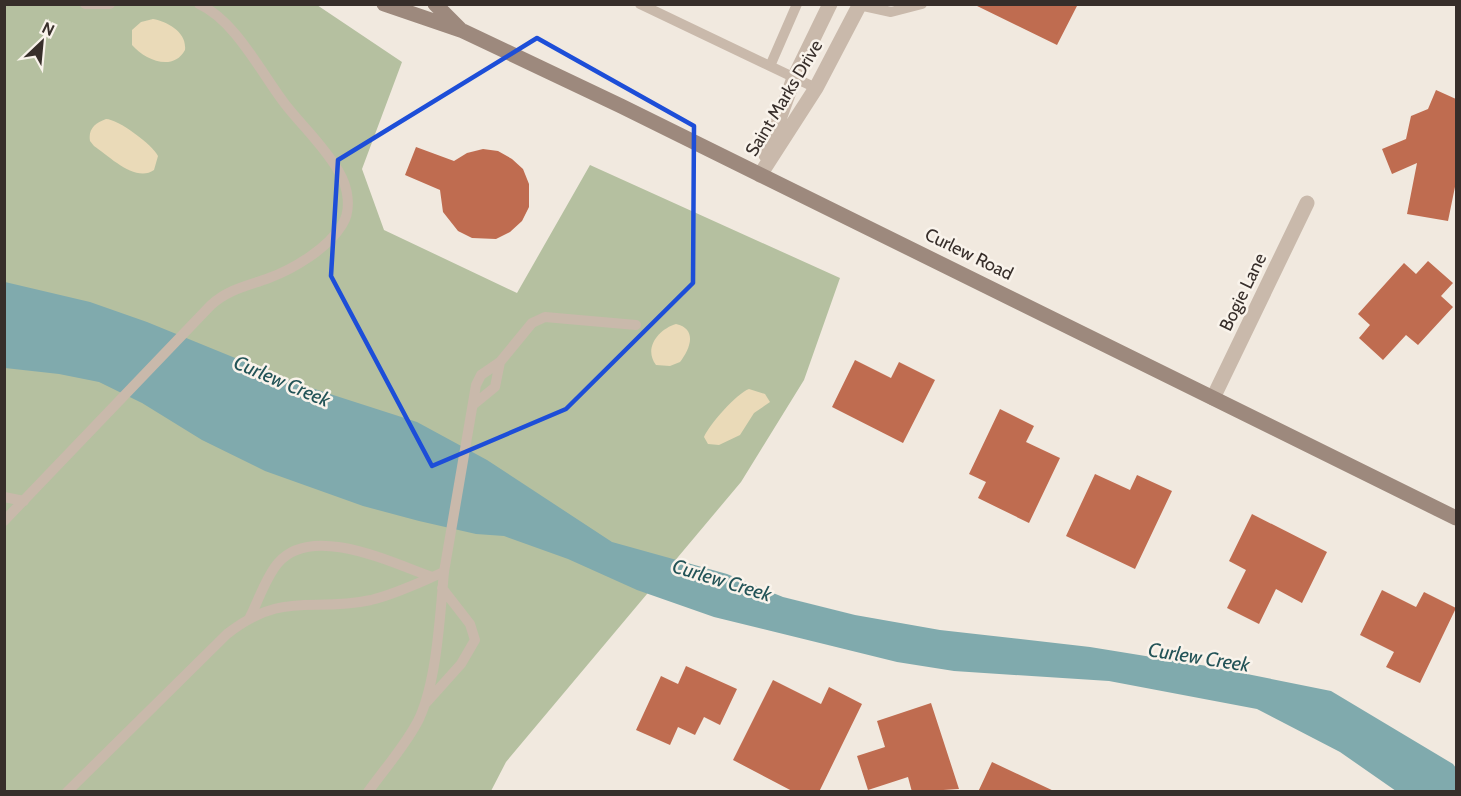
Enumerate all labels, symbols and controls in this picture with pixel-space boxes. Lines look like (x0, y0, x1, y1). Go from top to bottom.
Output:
north arrow (12, 12, 72, 72)
text: N (39, 18, 58, 40)
street label: Saint Marks Drive (741, 36, 827, 160)
street label: Curlew Road (921, 223, 1017, 285)
street label: Bogie Lane (1215, 249, 1271, 335)
water label: Curlew Creek (230, 350, 335, 413)
water label: Curlew Creek (670, 554, 776, 607)
water label: Curlew Creek (1147, 637, 1253, 677)

